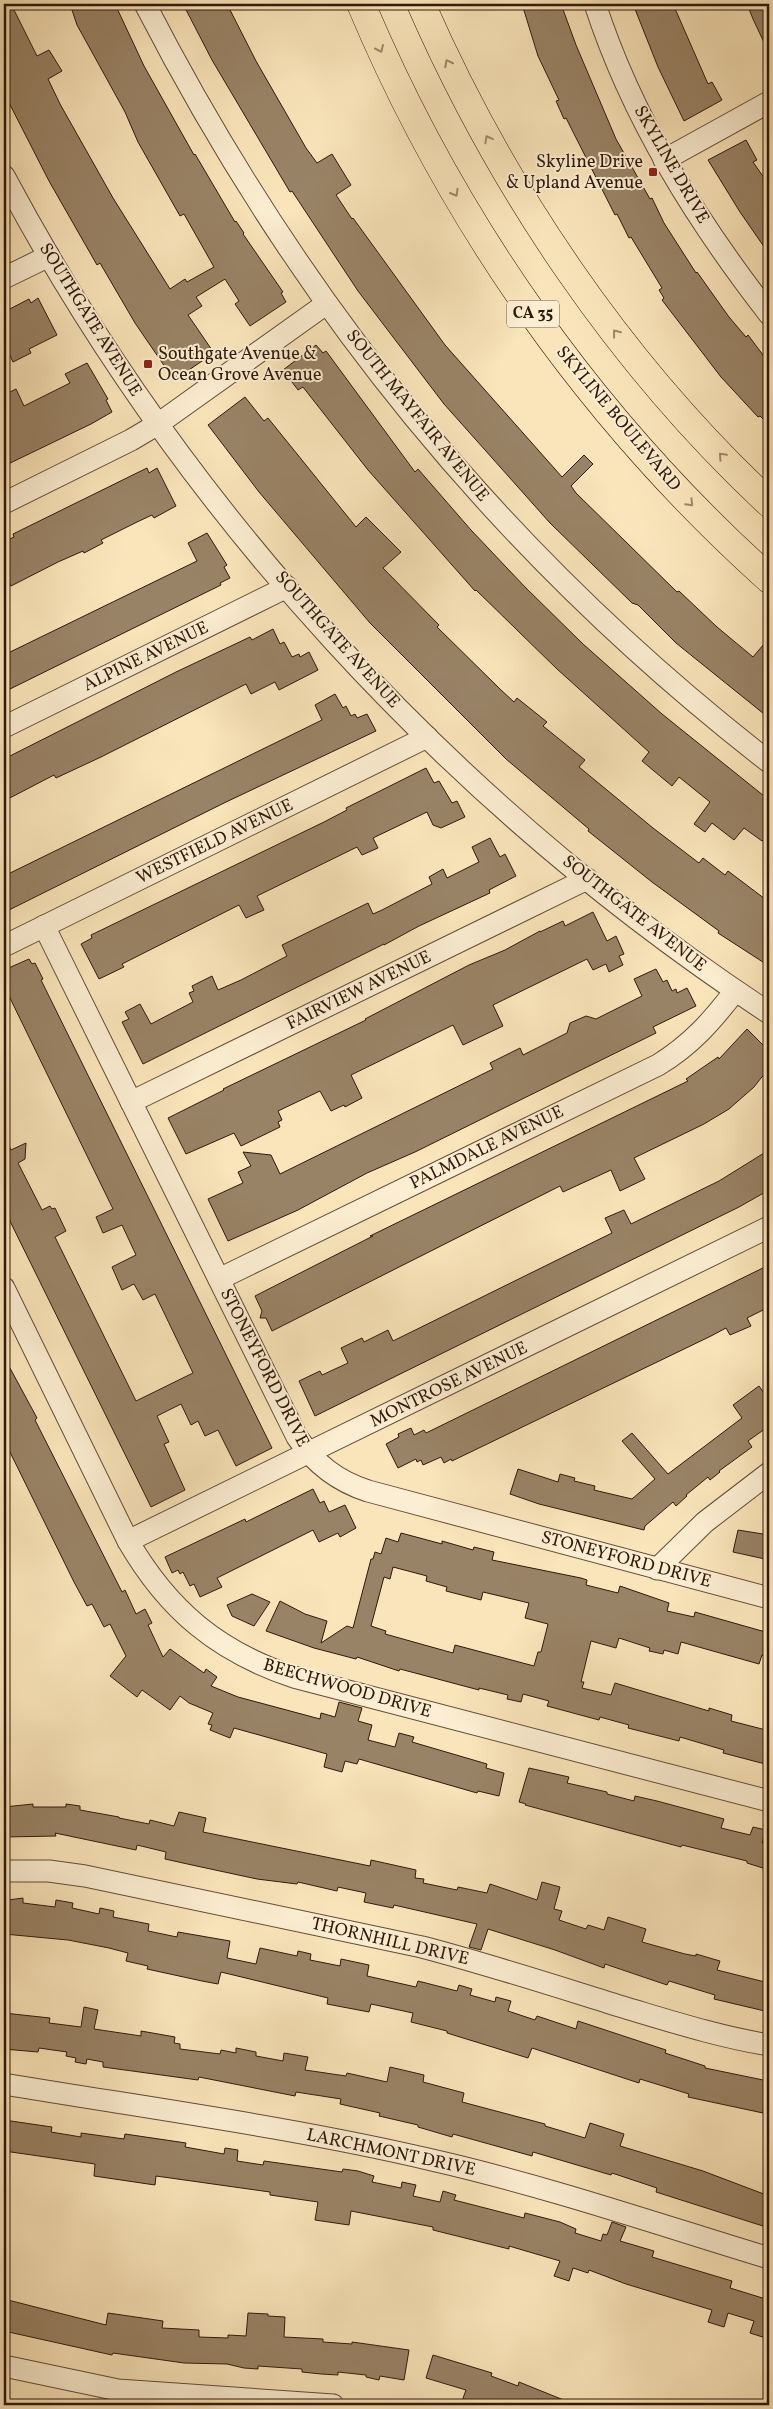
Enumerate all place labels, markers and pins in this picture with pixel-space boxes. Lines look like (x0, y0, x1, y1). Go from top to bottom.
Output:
place label: Skyline Drive & Upland Avenue (506, 150, 643, 196)
marker: Skyline Drive & Upland Avenue (647, 166, 659, 178)
place label: Southgate Avenue & Ocean Grove Avenue (158, 342, 321, 388)
marker: Southgate Avenue & Ocean Grove Avenue (142, 358, 154, 370)

